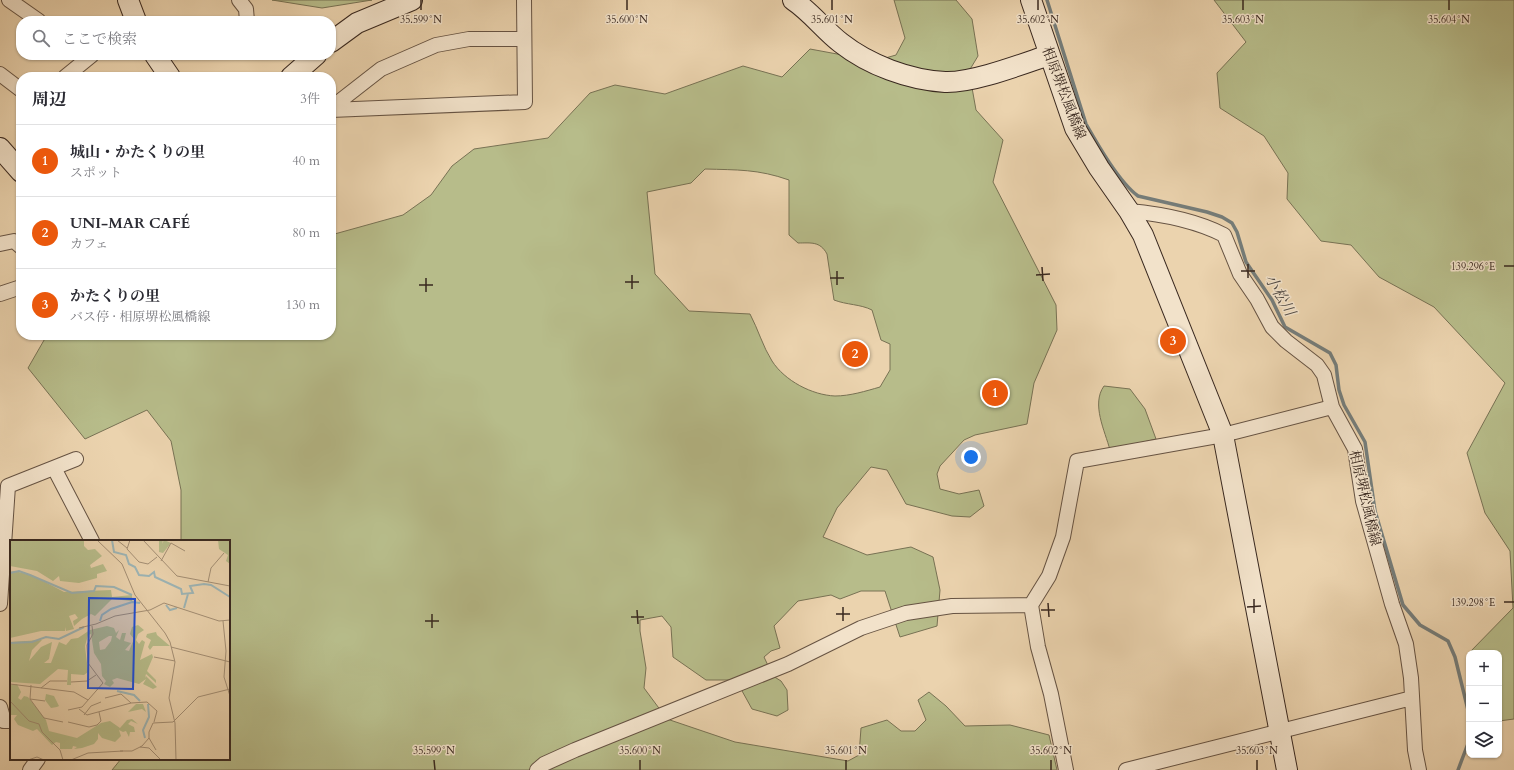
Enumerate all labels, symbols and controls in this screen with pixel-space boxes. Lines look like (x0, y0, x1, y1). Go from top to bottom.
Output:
text: 35.599°N (400, 13, 442, 27)
text: 35.600°N (606, 13, 648, 27)
text: 35.601°N (811, 13, 853, 27)
text: 35.602°N (1017, 13, 1059, 27)
text: 35.603°N (1222, 13, 1264, 27)
text: 35.604°N (1428, 13, 1470, 27)
search box (16, 16, 336, 60)
icon: search (30, 27, 52, 49)
text: ここで検索 (62, 29, 137, 49)
street label: 相原堺松風橋線 (1038, 44, 1090, 142)
text: 周辺 (32, 88, 66, 111)
text: 3件 (300, 90, 320, 108)
text: 城山・かたくりの里 (70, 142, 205, 162)
text: 1 (42, 152, 48, 170)
text: 40 m (292, 152, 320, 170)
text: スポット (70, 164, 122, 182)
text: UNI-MAR CAFÉ (70, 213, 190, 233)
text: 2 (42, 224, 48, 242)
text: 80 m (292, 224, 320, 242)
text: カフェ (70, 235, 108, 253)
text: 139.296°E (1451, 260, 1495, 274)
water label: 小松川 (1260, 271, 1301, 321)
text: かたくりの里 (70, 286, 160, 306)
text: 3 (42, 296, 48, 314)
text: 130 m (286, 296, 320, 314)
text: バス停 · 相原堺松風橋線 (70, 308, 210, 326)
pin: 3 (1160, 326, 1186, 356)
pin: 2 (842, 339, 868, 369)
pin: 1 (982, 378, 1008, 408)
your location (961, 447, 981, 467)
street label: 相原堺松風橋線 (1345, 448, 1385, 548)
inset map (10, 540, 230, 760)
text: 139.298°E (1451, 596, 1495, 610)
map controls (1466, 650, 1502, 758)
button: + (1466, 650, 1502, 686)
button: − (1466, 686, 1502, 722)
button: layers (1466, 722, 1502, 758)
text: 35.599°N (413, 744, 455, 758)
text: 35.600°N (619, 744, 661, 758)
text: 35.601°N (825, 744, 867, 758)
text: 35.602°N (1030, 744, 1072, 758)
text: 35.603°N (1236, 744, 1278, 758)

